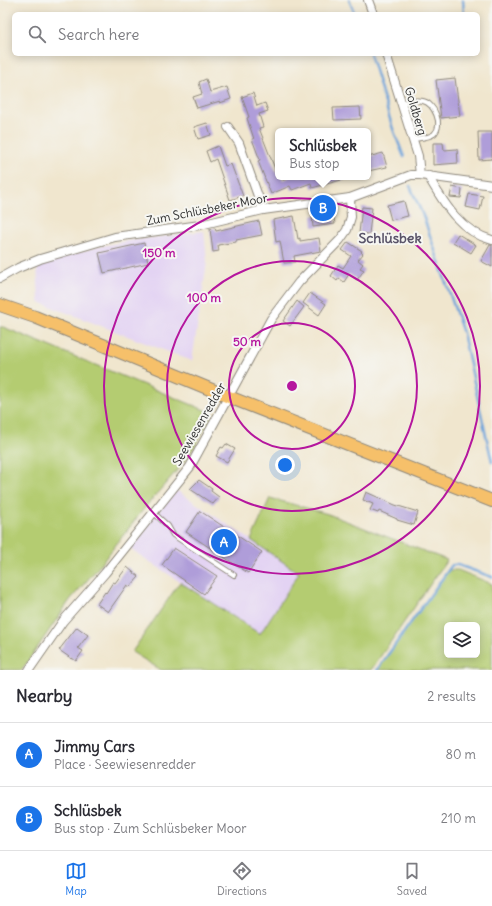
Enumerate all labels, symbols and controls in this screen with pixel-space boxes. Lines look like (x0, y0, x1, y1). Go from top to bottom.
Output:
search box (12, 12, 480, 56)
icon: search (26, 23, 48, 45)
text: Search here (58, 25, 139, 44)
street label: Goldberg (402, 85, 430, 137)
popup (275, 128, 371, 180)
text: Schlüsbek (289, 136, 357, 155)
text: Bus stop (289, 155, 339, 172)
street label: Zum Schlüsbeker Moor (145, 190, 269, 228)
pin: B (310, 193, 336, 223)
district label: Schlüsbek (358, 229, 422, 247)
text: 150 m (143, 245, 176, 260)
text: 100 m (187, 290, 221, 305)
text: 50 m (233, 334, 262, 349)
centre of rings (285, 379, 299, 393)
street label: Seewiesenredder (169, 380, 229, 468)
your location (275, 455, 295, 475)
pin: A (211, 527, 237, 557)
map controls (444, 622, 480, 658)
button: layers (444, 622, 480, 658)
text: Nearby (16, 685, 72, 707)
text: 2 results (427, 688, 476, 705)
text: Jimmy Cars (54, 737, 135, 756)
text: A (25, 746, 33, 763)
text: 80 m (445, 746, 476, 763)
text: Place · Seewiesenredder (54, 756, 196, 773)
text: Schlüsbek (54, 801, 122, 820)
text: B (25, 810, 33, 827)
text: 210 m (441, 810, 476, 827)
text: Bus stop · Zum Schlüsbeker Moor (54, 820, 247, 837)
tab: Map (65, 860, 87, 898)
tab: Directions (217, 860, 267, 898)
tab: Saved (397, 860, 427, 898)

